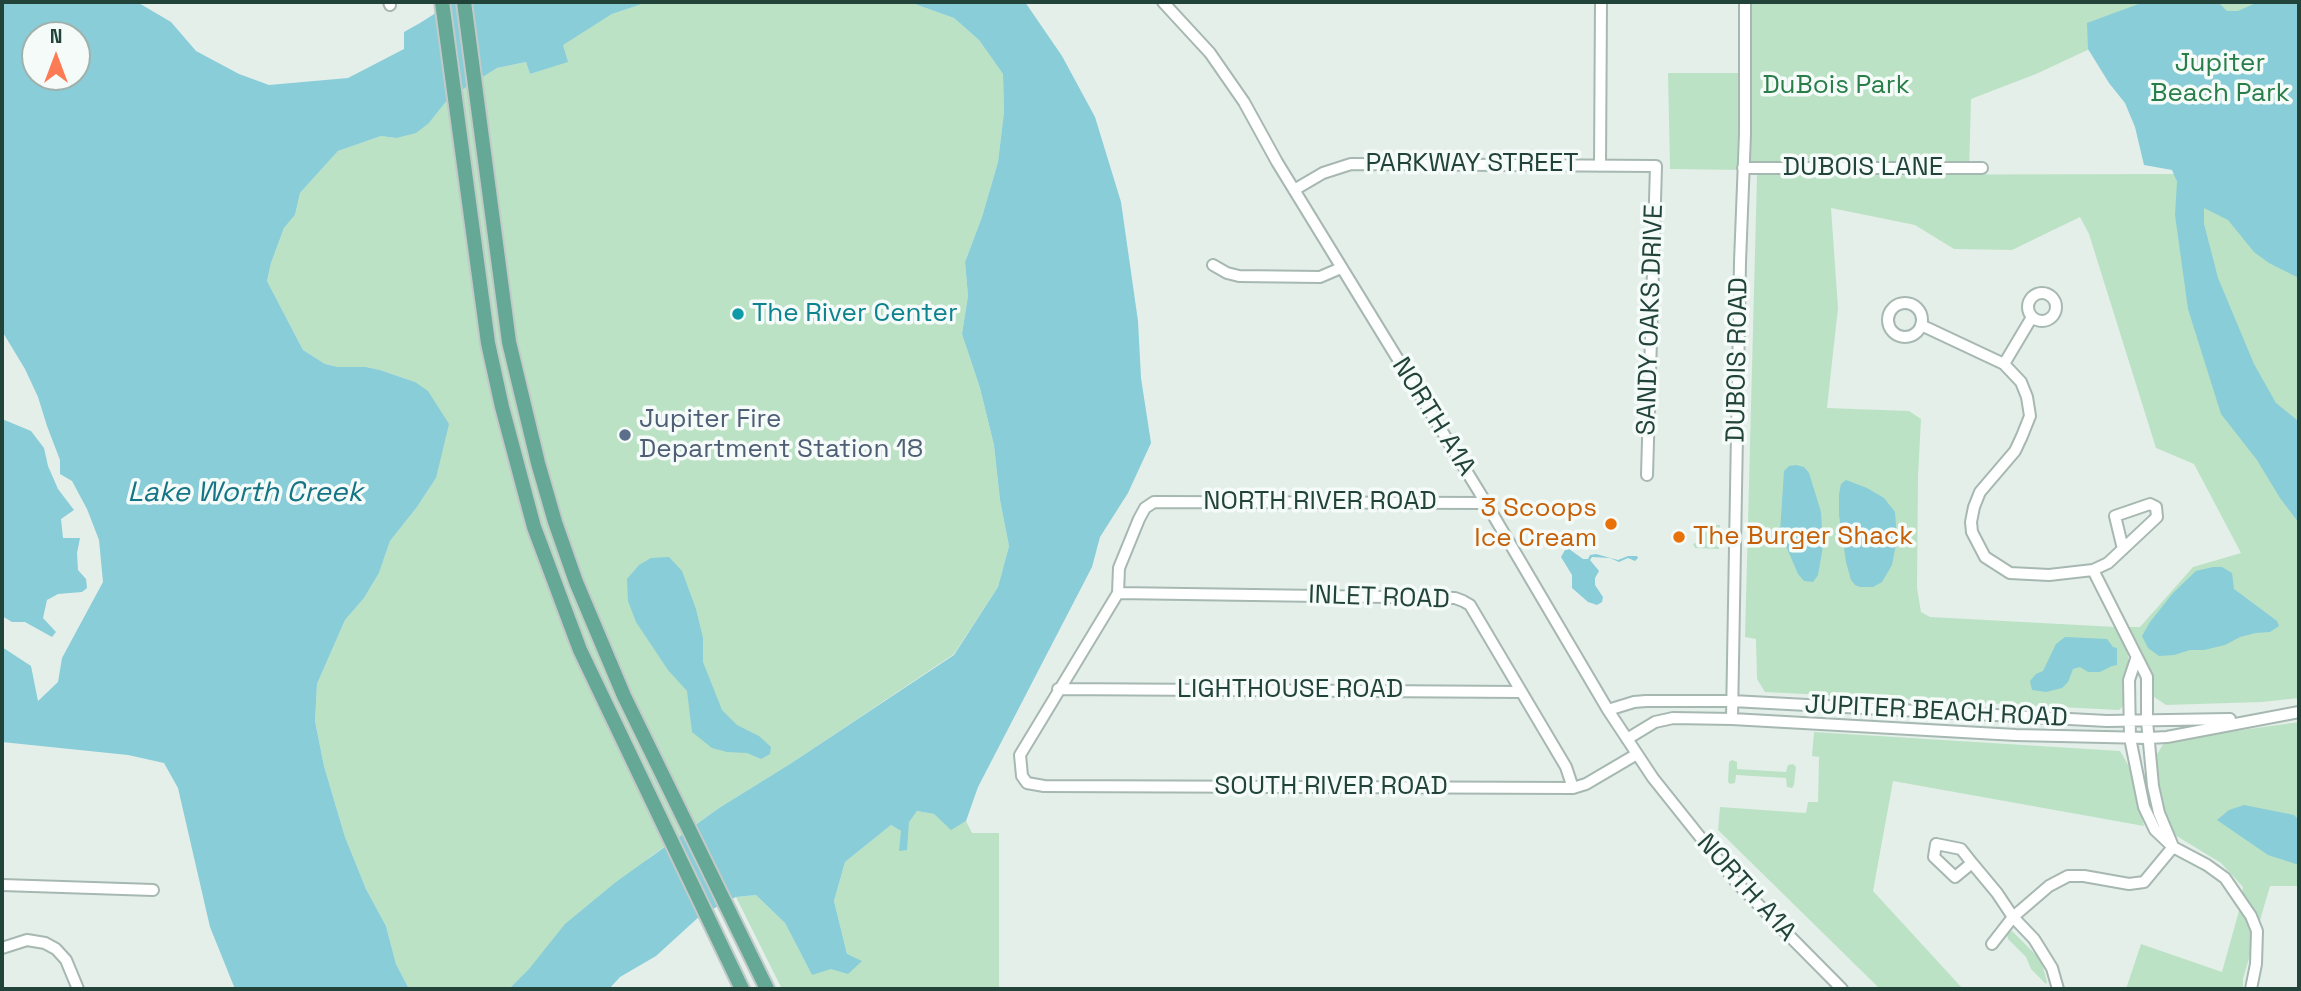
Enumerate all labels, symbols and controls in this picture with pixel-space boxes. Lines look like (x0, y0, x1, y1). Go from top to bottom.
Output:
north arrow (21, 21, 91, 91)
text: N (50, 24, 62, 49)
park label: Jupiter Beach Park (2150, 48, 2290, 110)
park label: DuBois Park (1762, 70, 1910, 102)
street label: PARKWAY STREET (1365, 148, 1579, 180)
street label: DUBOIS LANE (1783, 152, 1943, 184)
street label: SANDY OAKS DRIVE (1631, 204, 1671, 436)
street label: DUBOIS ROAD (1721, 277, 1755, 443)
place label: The River Center (752, 298, 958, 330)
marker: The River Center (730, 306, 746, 322)
street label: NORTH A1A (1384, 352, 1482, 482)
place label: Jupiter Fire Department Station 18 (639, 404, 923, 466)
marker: Jupiter Fire Department Station 18 (617, 427, 633, 443)
water label: Lake Worth Creek (128, 476, 362, 510)
street label: NORTH RIVER ROAD (1203, 486, 1437, 518)
place label: 3 Scoops Ice Cream (1474, 493, 1597, 554)
marker: 3 Scoops Ice Cream (1603, 516, 1619, 532)
place label: The Burger Shack (1693, 521, 1913, 553)
marker: The Burger Shack (1671, 529, 1687, 545)
street label: INLET ROAD (1308, 580, 1450, 616)
street label: LIGHTHOUSE ROAD (1177, 674, 1403, 706)
street label: JUPITER BEACH ROAD (1804, 690, 2068, 734)
street label: SOUTH RIVER ROAD (1214, 771, 1448, 803)
street label: NORTH A1A (1690, 828, 1802, 948)

